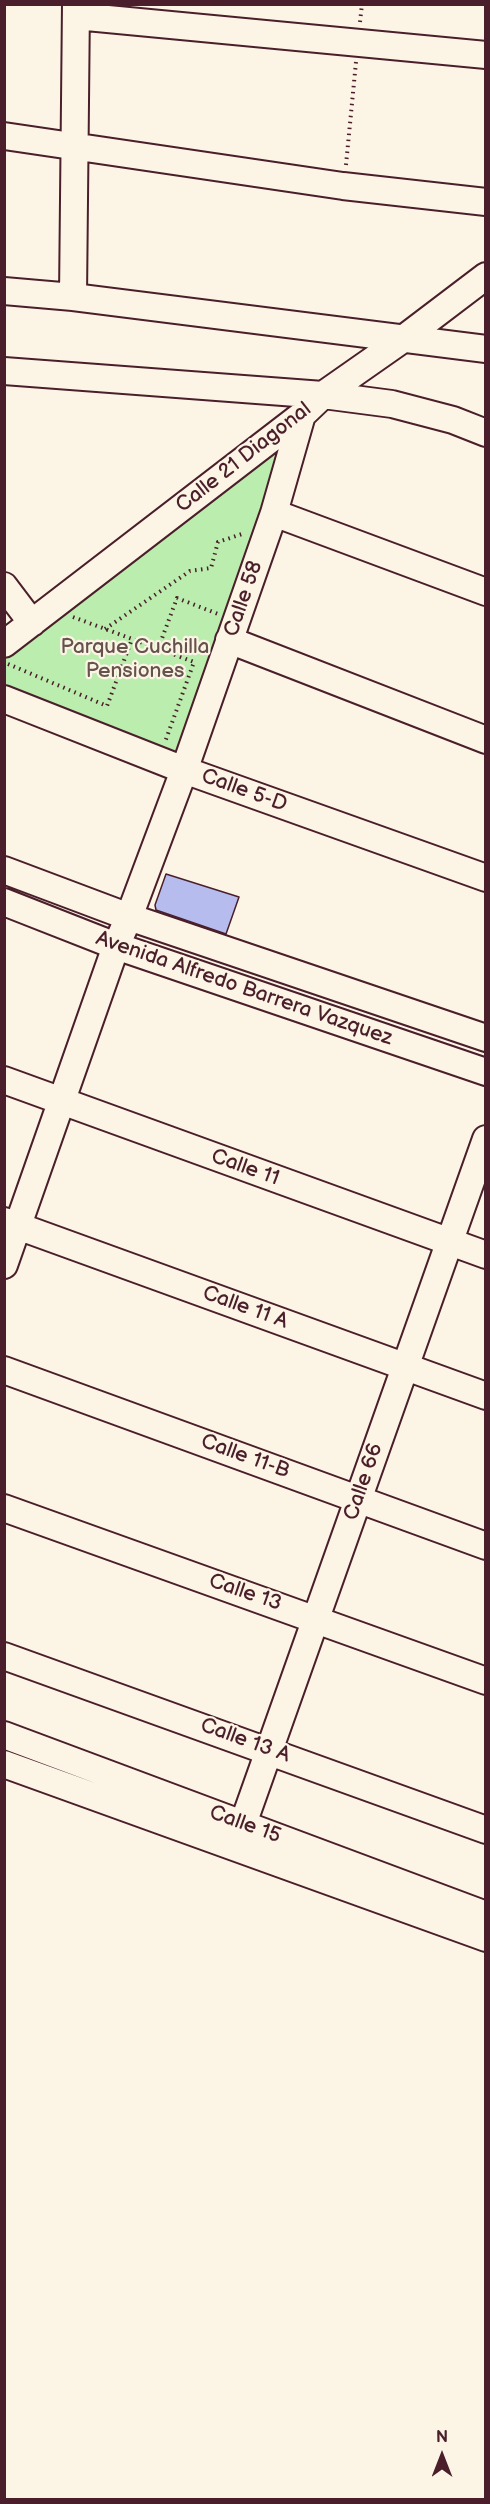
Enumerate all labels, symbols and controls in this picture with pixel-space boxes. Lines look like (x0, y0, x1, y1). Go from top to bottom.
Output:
street label: Calle 21 Diagonal (171, 397, 317, 519)
street label: Calle 58 (219, 558, 269, 640)
park label: Parque Cuchilla Pensiones (61, 635, 209, 685)
street label: Calle 5-D (198, 764, 290, 818)
street label: Avenida Alfredo Barrera Vazquez (92, 926, 396, 1052)
street label: Calle 11 (208, 1144, 282, 1192)
street label: Calle 11 A (199, 1281, 291, 1335)
street label: Calle 11-B (197, 1429, 293, 1485)
street label: Calle 66 (339, 1440, 389, 1524)
street label: Calle 13 (205, 1569, 285, 1617)
street label: Calle 13 A (197, 1713, 293, 1769)
street label: Calle 15 (206, 1800, 284, 1850)
north arrow (412, 2426, 472, 2486)
text: N (436, 2428, 448, 2447)

